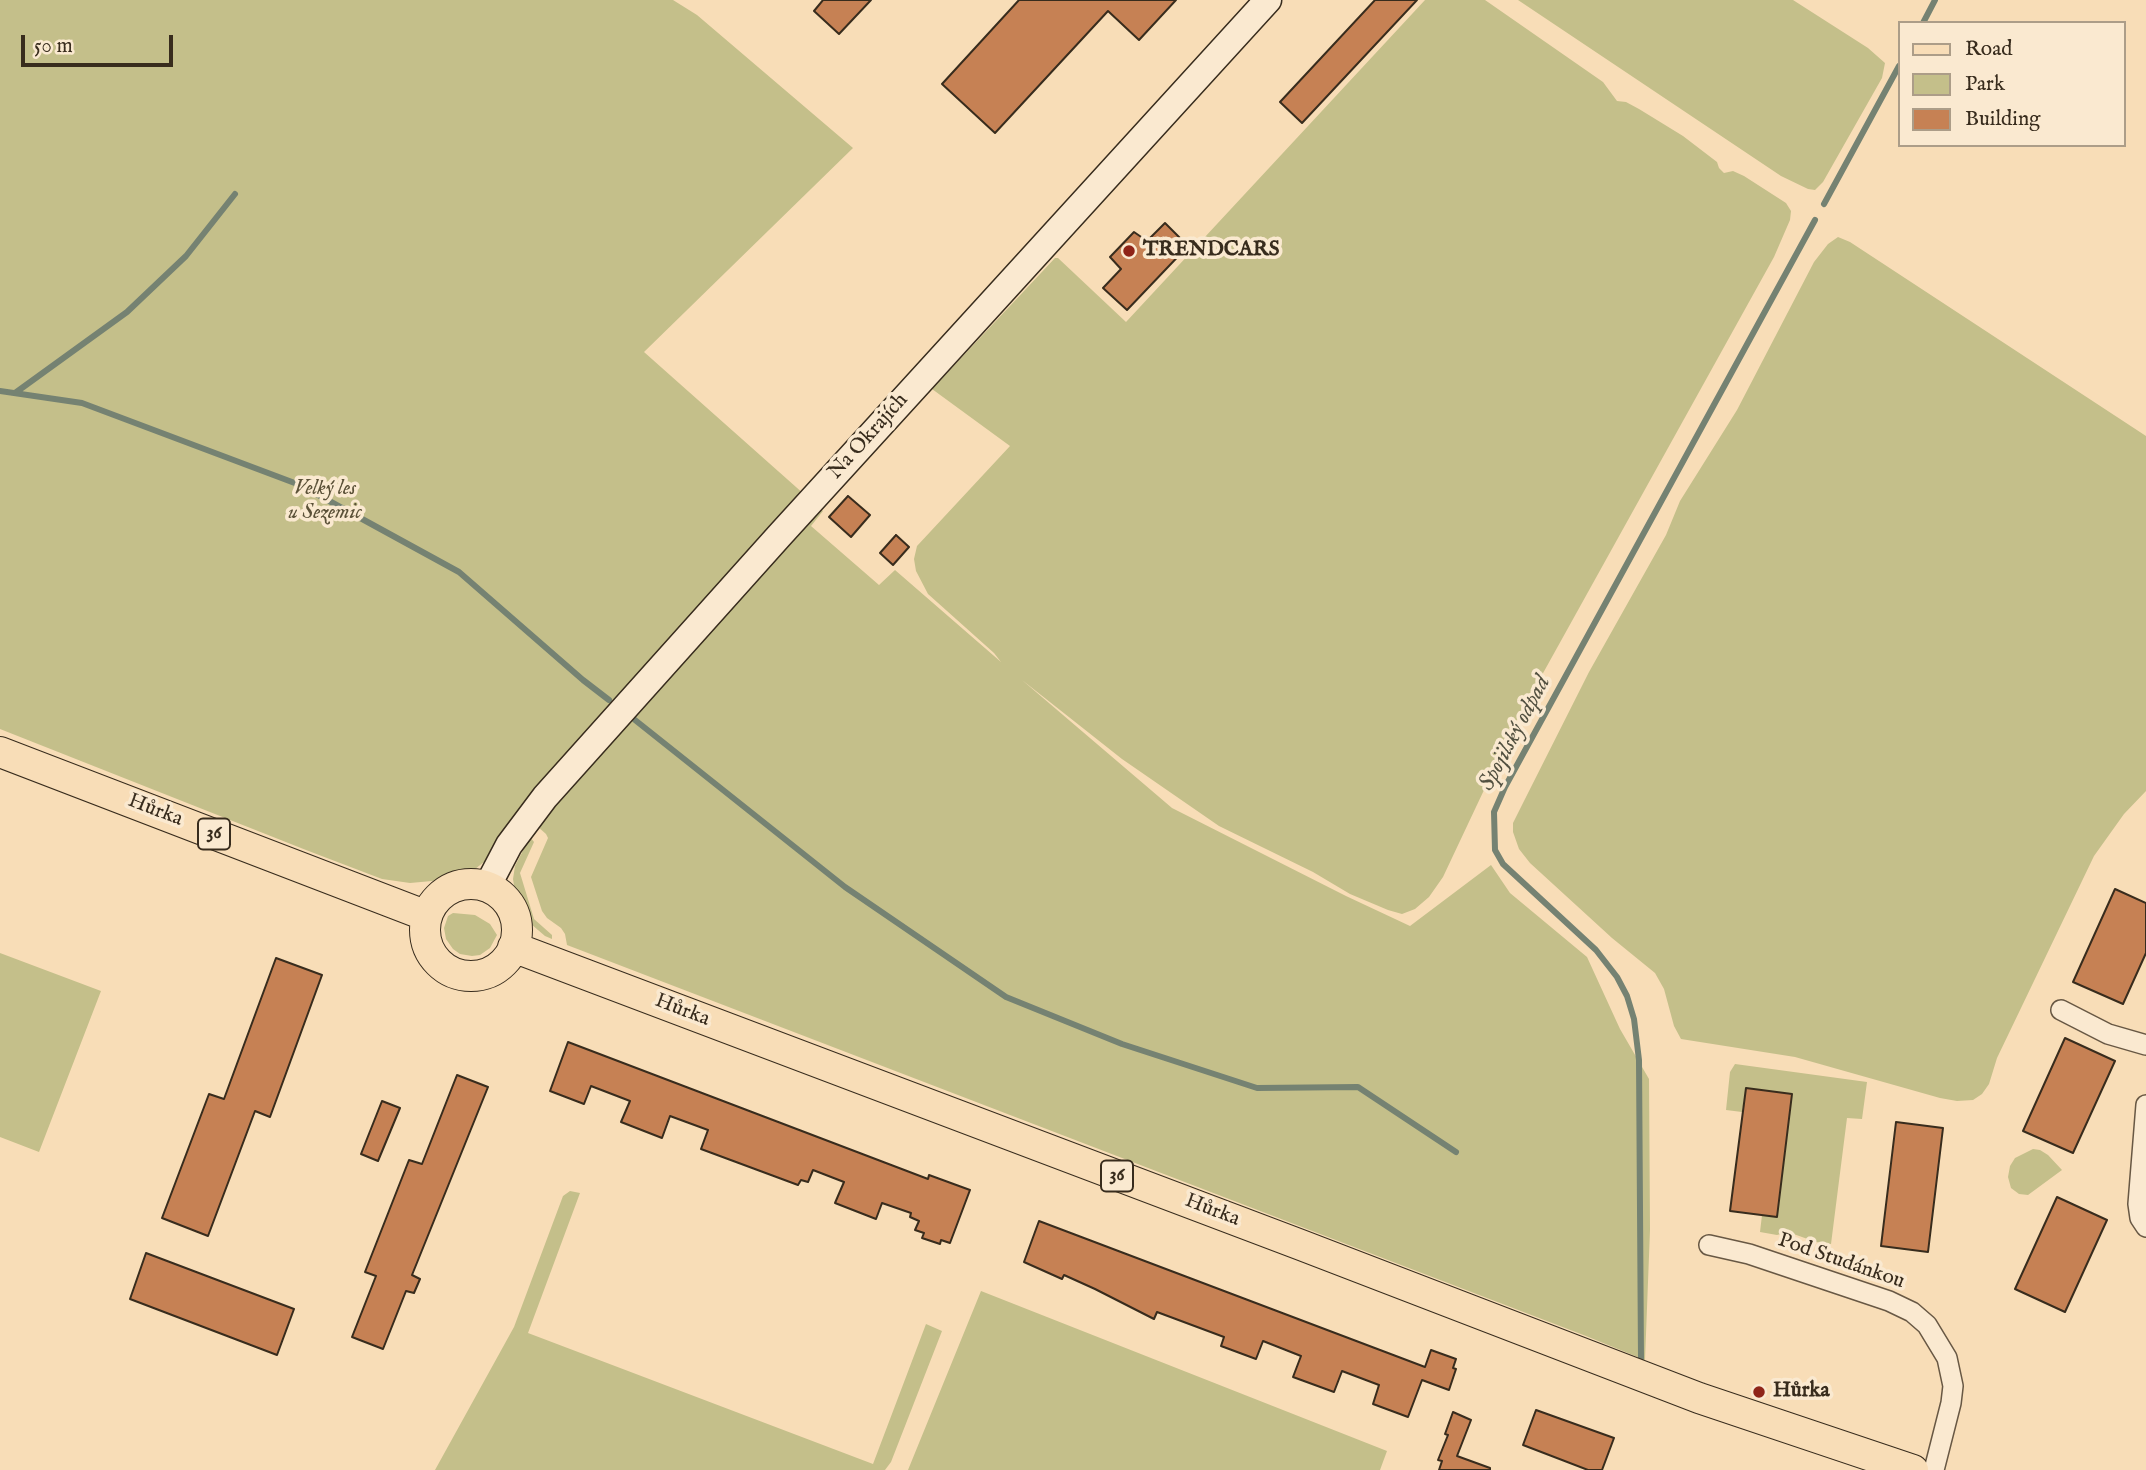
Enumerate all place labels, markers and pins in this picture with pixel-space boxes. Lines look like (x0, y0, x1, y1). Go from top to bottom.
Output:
place label: TRENDCARS (1143, 238, 1279, 264)
marker: TRENDCARS (1121, 243, 1137, 259)
place label: Hůrka (1773, 1379, 1830, 1405)
marker: Hůrka (1751, 1384, 1767, 1400)

